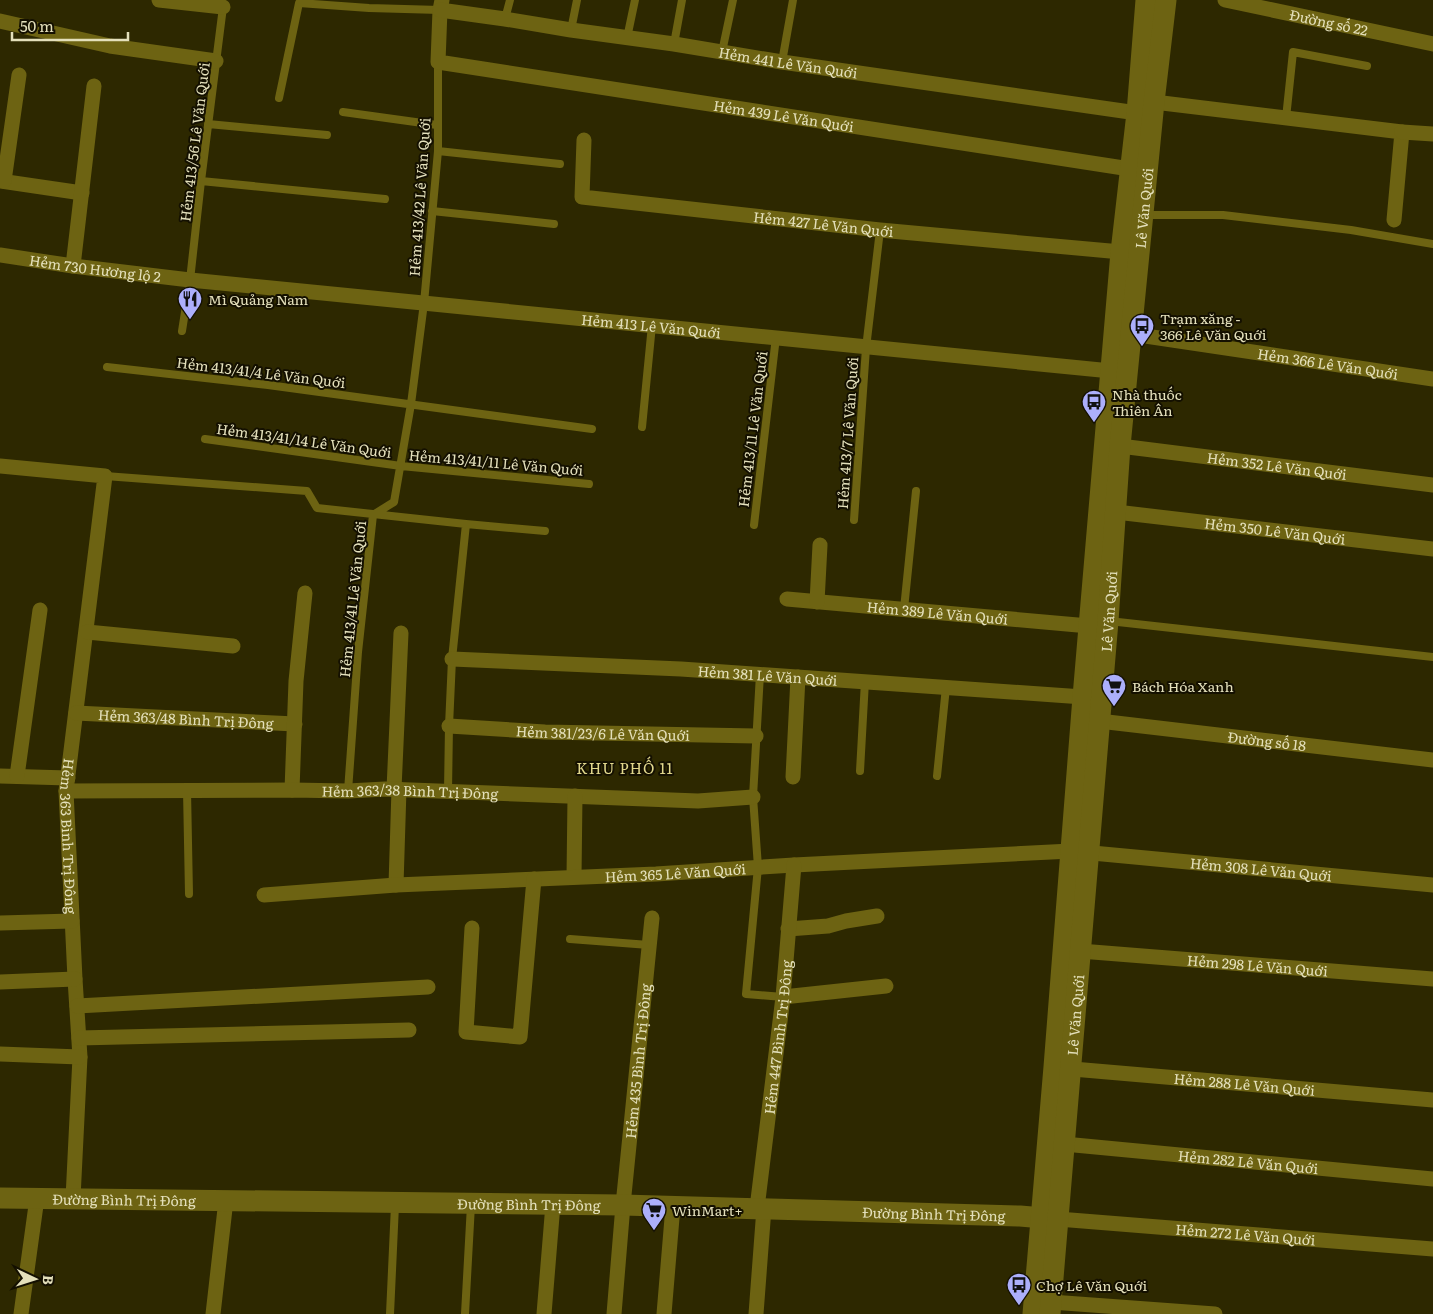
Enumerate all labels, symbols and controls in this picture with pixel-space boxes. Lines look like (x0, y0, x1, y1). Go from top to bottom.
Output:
street label: Đường số 22 (1288, 4, 1370, 40)
scale bar (12, 10, 129, 42)
text: 50 m (20, 14, 54, 37)
street label: Hẻm 441 Lê Văn Quới (717, 42, 859, 83)
street label: Hẻm 413/56 Lê Văn Quới (174, 61, 214, 223)
street label: Hẻm 439 Lê Văn Quới (712, 95, 856, 136)
street label: Hẻm 413/42 Lê Văn Quới (403, 117, 435, 277)
street label: Lê Văn Quới (1130, 166, 1157, 249)
street label: Hẻm 427 Lê Văn Quới (752, 206, 895, 241)
street label: Hẻm 730 Hương lộ 2 (28, 250, 162, 286)
restaurant icon: Mì Quảng Nam (177, 286, 203, 320)
place label: Mì Quảng Nam (208, 289, 309, 309)
place label: Trạm xăng - 366 Lê Văn Quới (1160, 308, 1267, 344)
street label: Hẻm 413 Lê Văn Quới (580, 309, 722, 342)
bus stop icon: Trạm xăng - 366 Lê Văn Quới (1129, 313, 1155, 347)
street label: Hẻm 366 Lê Văn Quới (1256, 343, 1400, 384)
street label: Hẻm 413/11 Lê Văn Quới (733, 350, 772, 508)
street label: Hẻm 413/41/4 Lê Văn Quới (175, 352, 347, 392)
street label: Hẻm 413/7 Lê Văn Quới (832, 356, 862, 510)
place label: Nhà thuốc Thiên Ân (1112, 384, 1182, 420)
bus stop icon: Nhà thuốc Thiên Ân (1081, 389, 1107, 423)
street label: Hẻm 413/41/14 Lê Văn Quới (215, 418, 393, 462)
street label: Hẻm 413/41/11 Lê Văn Quới (408, 444, 584, 480)
street label: Hẻm 352 Lê Văn Quới (1206, 447, 1348, 484)
street label: Hẻm 350 Lê Văn Quới (1203, 512, 1347, 549)
street label: Hẻm 413/41 Lê Văn Quới (334, 519, 370, 678)
street label: Lê Văn Quới (1095, 570, 1121, 653)
street label: Hẻm 389 Lê Văn Quới (866, 596, 1009, 629)
street label: Hẻm 381 Lê Văn Quới (697, 660, 838, 690)
supermarket icon: Bách Hóa Xanh (1101, 673, 1127, 707)
place label: Bách Hóa Xanh (1132, 676, 1234, 696)
street label: Hẻm 363/48 Bình Trị Đông (98, 704, 274, 733)
street label: Hẻm 381/23/6 Lê Văn Quới (515, 720, 690, 745)
street label: Đường số 18 (1226, 726, 1308, 755)
district label: KHU PHỐ 11 (576, 756, 674, 779)
street label: Hẻm 363 Bình Trị Đông (56, 757, 82, 915)
street label: Hẻm 363/38 Bình Trị Đông (321, 779, 499, 803)
street label: Hẻm 308 Lê Văn Quới (1189, 852, 1333, 885)
street label: Hẻm 365 Lê Văn Quới (604, 858, 747, 886)
street label: Hẻm 298 Lê Văn Quới (1186, 950, 1329, 981)
street label: Hẻm 447 Bình Trị Đông (759, 959, 796, 1116)
street label: Lê Văn Quới (1062, 973, 1088, 1056)
street label: Hẻm 435 Bình Trị Đông (620, 982, 655, 1140)
street label: Hẻm 288 Lê Văn Quới (1173, 1068, 1316, 1100)
street label: Hẻm 282 Lê Văn Quới (1177, 1145, 1320, 1178)
street label: Đường Bình Trị Đông (52, 1189, 196, 1210)
street label: Đường Bình Trị Đông (457, 1193, 601, 1215)
supermarket icon: WinMart+ (641, 1197, 667, 1231)
place label: WinMart+ (672, 1200, 743, 1220)
street label: Đường Bình Trị Đông (862, 1202, 1006, 1226)
street label: Hẻm 272 Lê Văn Quới (1175, 1218, 1316, 1250)
north arrow (10, 1254, 60, 1304)
bus stop icon: Chợ Lê Văn Quới (1006, 1272, 1032, 1306)
text: B (39, 1274, 59, 1286)
place label: Chợ Lê Văn Quới (1036, 1275, 1148, 1295)

